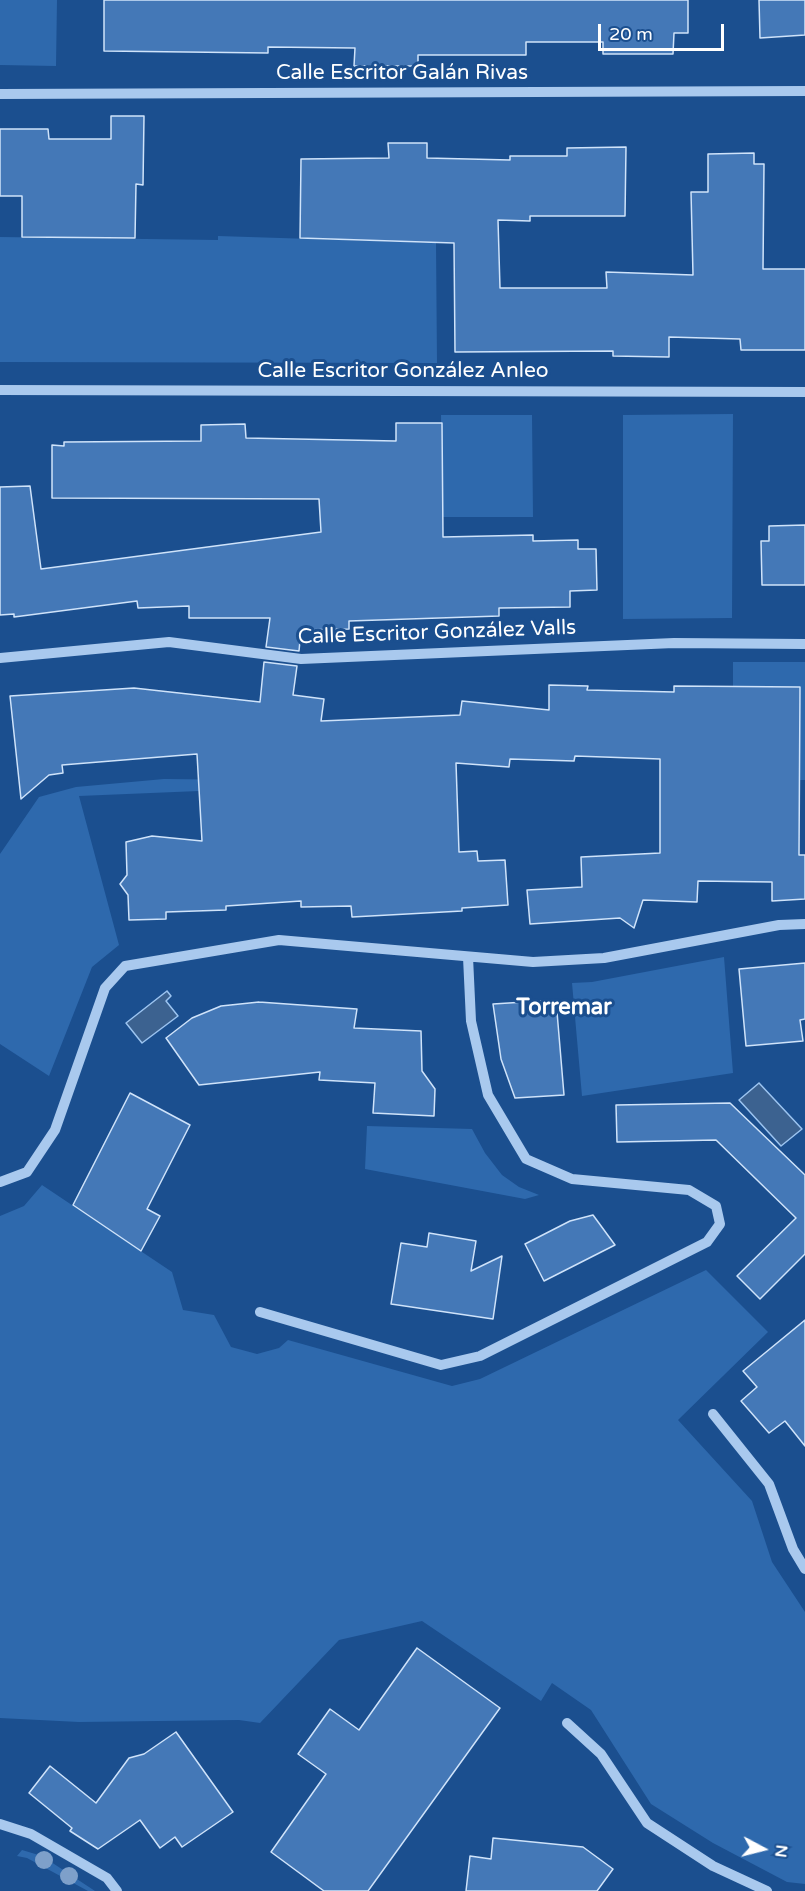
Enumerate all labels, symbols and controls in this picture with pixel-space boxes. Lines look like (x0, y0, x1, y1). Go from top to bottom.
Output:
scale bar (601, 12, 727, 50)
text: 20 m (609, 23, 653, 45)
street label: Calle Escritor Galán Rivas (276, 60, 528, 86)
street label: Calle Escritor González Anleo (257, 358, 549, 384)
street label: Calle Escritor González Valls (297, 616, 577, 650)
district label: Torremar (516, 995, 612, 1021)
north arrow (733, 1819, 793, 1879)
text: N (770, 1844, 792, 1859)

